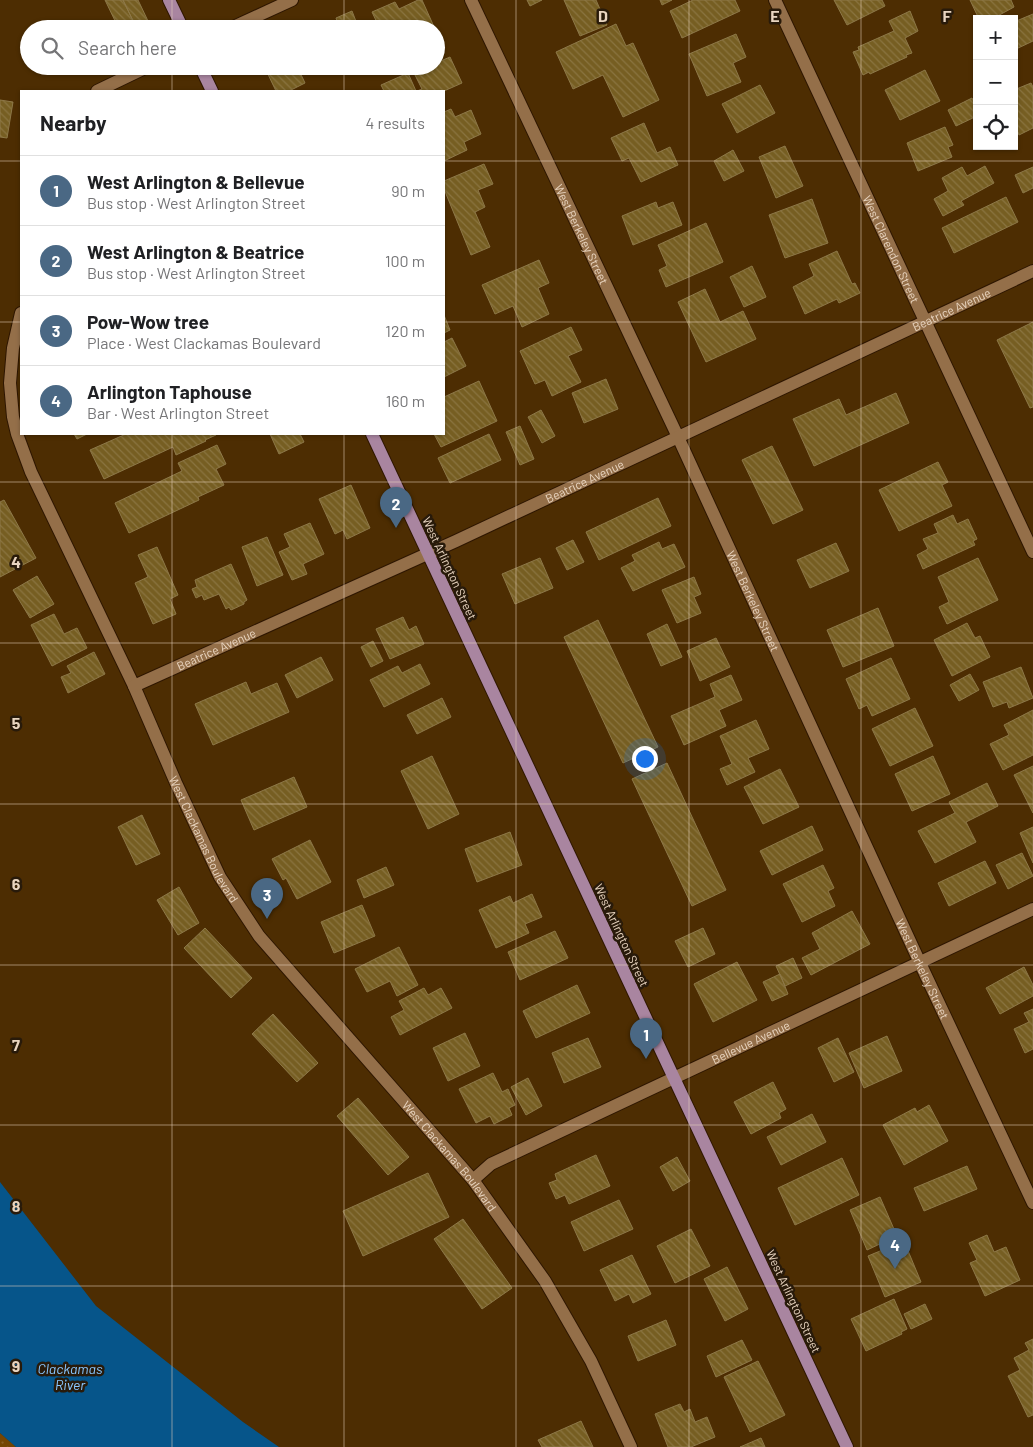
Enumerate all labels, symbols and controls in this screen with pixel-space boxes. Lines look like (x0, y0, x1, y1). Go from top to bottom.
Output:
text: D (598, 6, 608, 25)
text: E (770, 6, 780, 25)
text: F (943, 6, 952, 25)
map controls (973, 15, 1018, 150)
button: + (973, 15, 1018, 60)
search box (20, 20, 445, 75)
icon: search (38, 34, 66, 62)
text: Search here (78, 36, 177, 59)
button: − (973, 60, 1018, 105)
button: locate (973, 105, 1018, 150)
text: Nearby (40, 110, 106, 135)
text: 4 results (365, 113, 425, 132)
text: West Arlington & Bellevue (87, 170, 305, 193)
text: 1 (53, 181, 59, 200)
text: 90 m (391, 181, 425, 200)
street label: West Berkeley Street (552, 182, 612, 286)
text: Bus stop · West Arlington Street (87, 193, 306, 212)
street label: West Clarendon Street (860, 193, 923, 305)
text: West Arlington & Beatrice (87, 240, 304, 263)
text: 2 (52, 251, 60, 270)
text: 100 m (385, 251, 425, 270)
text: Bus stop · West Arlington Street (87, 263, 306, 282)
street label: Beatrice Avenue (910, 285, 993, 334)
text: Pow-Wow tree (87, 310, 209, 333)
text: 3 (52, 321, 60, 340)
text: 120 m (385, 321, 425, 340)
text: Place · West Clackamas Boulevard (87, 333, 321, 352)
text: Arlington Taphouse (87, 380, 252, 403)
text: 4 (51, 391, 61, 410)
text: 160 m (386, 391, 425, 410)
text: Bar · West Arlington Street (87, 403, 269, 422)
street label: Beatrice Avenue (543, 457, 626, 505)
pin: 2 (380, 487, 412, 528)
street label: West Arlington Street (420, 515, 480, 621)
street label: West Berkeley Street (724, 548, 783, 653)
text: 4 (11, 552, 21, 571)
street label: Beatrice Avenue (174, 625, 258, 673)
text: 5 (12, 713, 21, 732)
your location (632, 746, 658, 772)
street label: West Clackamas Boulevard (167, 774, 242, 905)
text: 6 (12, 874, 21, 893)
pin: 3 (251, 878, 283, 919)
street label: West Arlington Street (592, 882, 652, 988)
street label: West Berkeley Street (894, 916, 952, 1021)
street label: Bellevue Avenue (709, 1017, 792, 1066)
pin: 1 (630, 1018, 662, 1059)
text: 7 (12, 1035, 20, 1054)
street label: West Clackamas Boulevard (400, 1098, 500, 1214)
text: 8 (12, 1196, 21, 1215)
pin: 4 (879, 1228, 911, 1269)
street label: West Arlington Street (764, 1248, 824, 1354)
text: 9 (12, 1356, 20, 1375)
water label: Clackamas River (37, 1360, 103, 1393)

